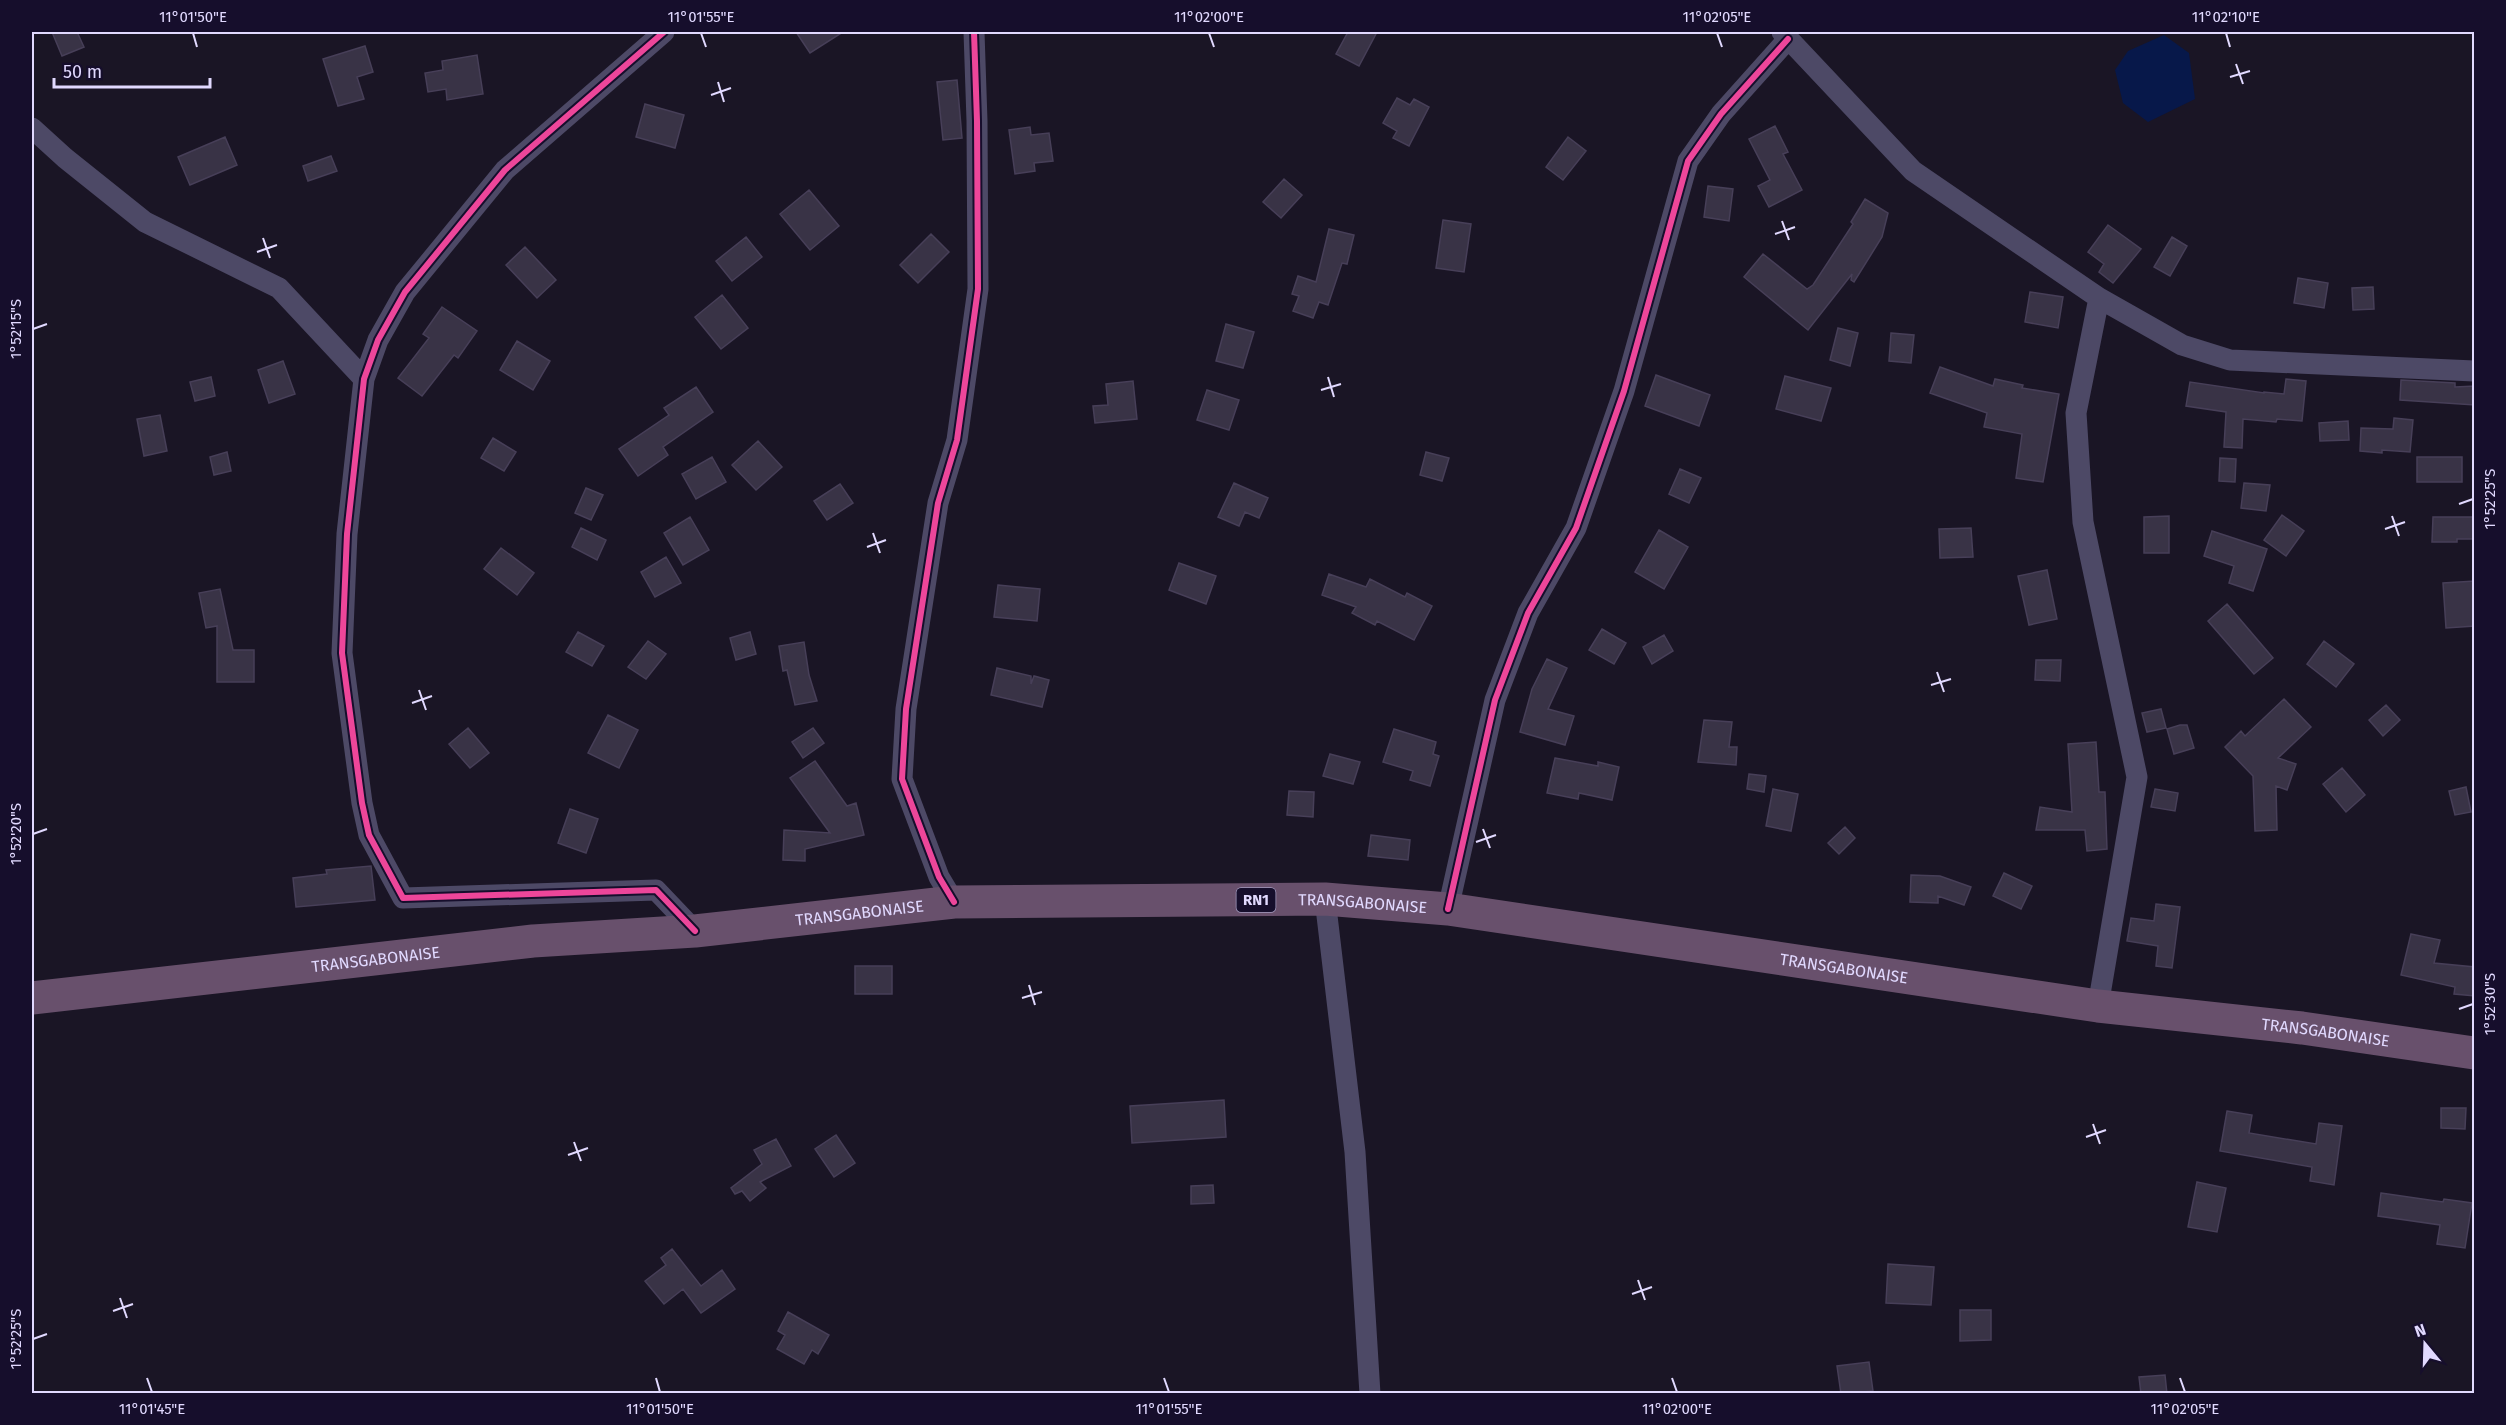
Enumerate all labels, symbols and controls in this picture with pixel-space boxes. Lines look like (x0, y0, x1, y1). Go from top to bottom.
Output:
text: 11°01'50"E (159, 8, 227, 26)
text: 11°01'55"E (668, 8, 734, 26)
text: 11°02'00"E (1174, 8, 1244, 26)
text: 11°02'05"E (1683, 8, 1751, 26)
text: 11°02'10"E (2192, 8, 2260, 26)
scale bar (54, 51, 210, 89)
text: 50 m (63, 61, 102, 83)
text: 1°52'15"S (7, 299, 25, 359)
text: 1°52'25"S (2481, 468, 2499, 530)
text: 1°52'20"S (7, 803, 25, 865)
road number: RN1 (1236, 888, 1276, 912)
street label: TRANSGABONAISE (1298, 890, 1428, 917)
street label: TRANSGABONAISE (794, 896, 925, 930)
street label: TRANSGABONAISE (311, 943, 441, 976)
street label: TRANSGABONAISE (1779, 950, 1909, 988)
text: 1°52'30"S (2481, 973, 2499, 1035)
street label: TRANSGABONAISE (2261, 1015, 2391, 1051)
text: 1°52'25"S (7, 1308, 25, 1370)
north arrow (2395, 1314, 2455, 1374)
text: N (2412, 1320, 2428, 1341)
text: 11°01'45"E (119, 1400, 185, 1418)
text: 11°01'50"E (626, 1400, 694, 1418)
text: 11°01'55"E (1136, 1400, 1202, 1418)
text: 11°02'00"E (1642, 1400, 1712, 1418)
text: 11°02'05"E (2151, 1400, 2219, 1418)

